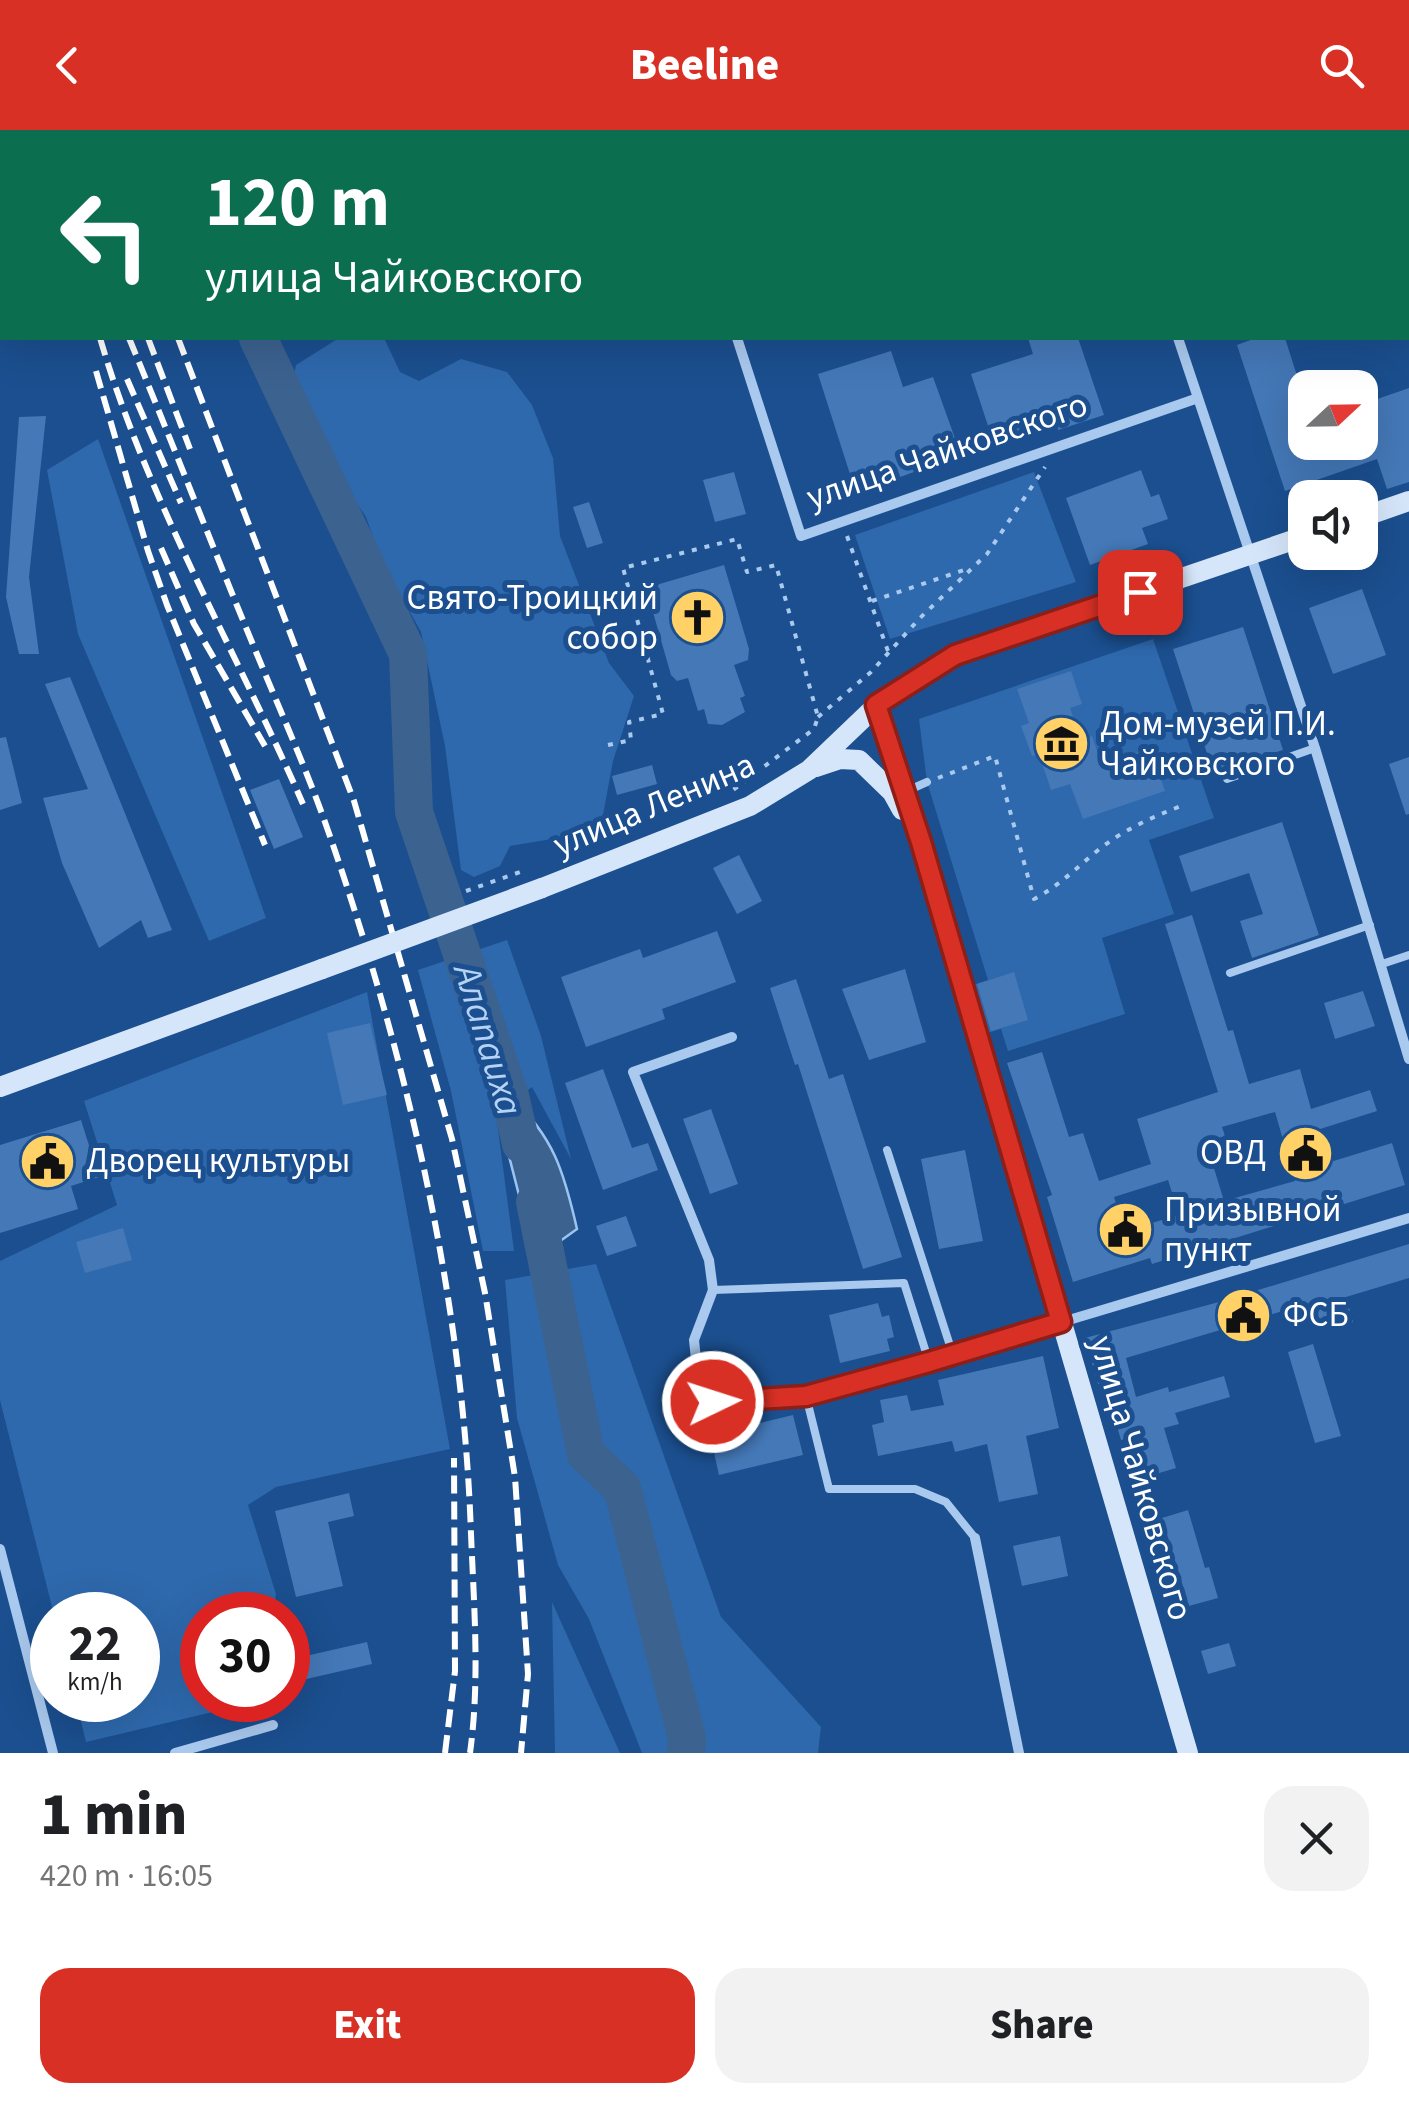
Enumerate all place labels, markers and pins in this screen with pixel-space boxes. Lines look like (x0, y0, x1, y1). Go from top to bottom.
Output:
pin (1098, 550, 1183, 635)
place label: Свято-Троицкий собор (407, 573, 658, 663)
church icon: Свято-Троицкий собор (667, 588, 727, 648)
place label: Дом-музей П.И. Чайковского (1100, 699, 1336, 789)
museum icon: Дом-музей П.И. Чайковского (1031, 714, 1091, 774)
public building icon: ОВД (1275, 1123, 1335, 1183)
place label: ОВД (1200, 1128, 1266, 1178)
public building icon: Дворец культуры (17, 1131, 77, 1191)
place label: Дворец культуры (86, 1136, 350, 1186)
place label: Призывной пункт (1164, 1185, 1342, 1275)
public building icon: Призывной пункт (1095, 1200, 1155, 1260)
public building icon: ФСБ (1214, 1285, 1274, 1345)
place label: ФСБ (1283, 1290, 1349, 1340)

